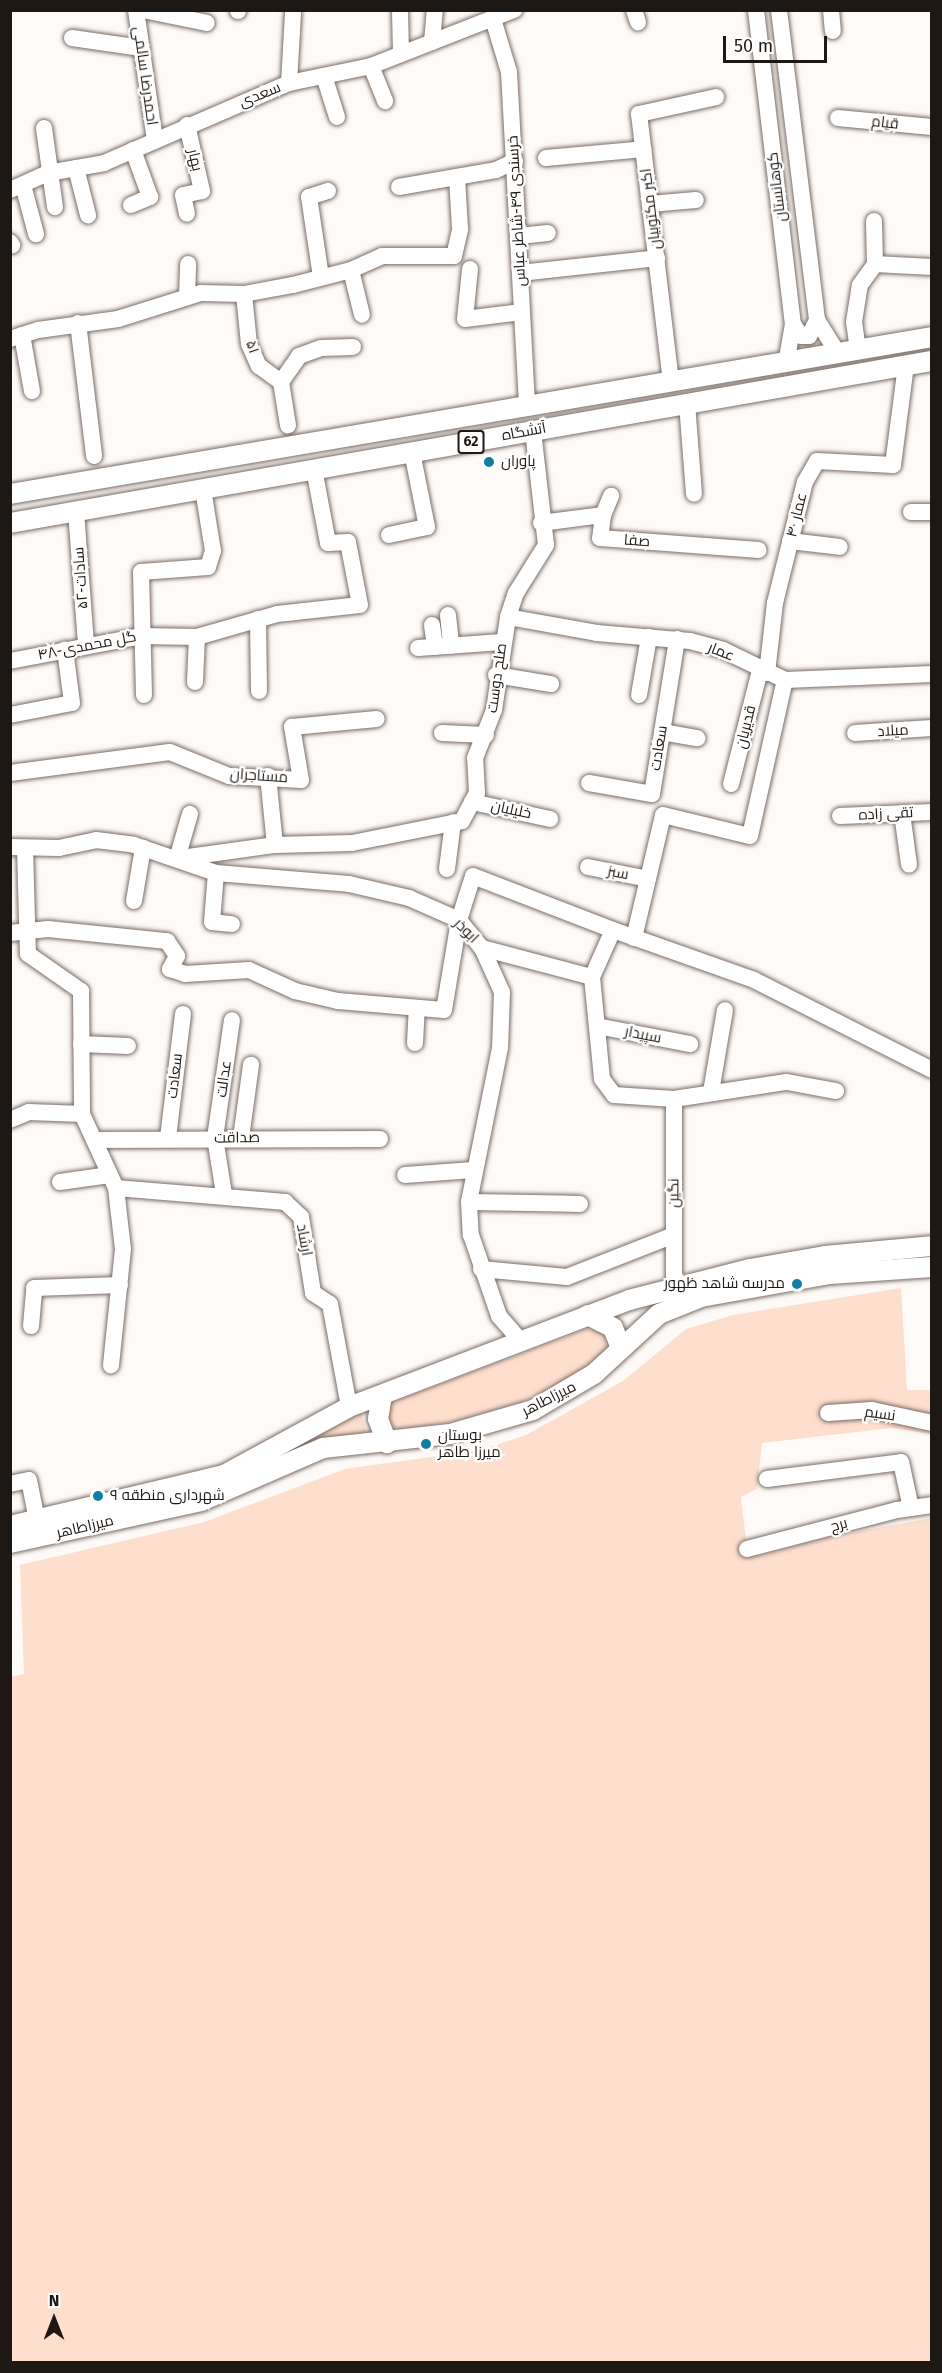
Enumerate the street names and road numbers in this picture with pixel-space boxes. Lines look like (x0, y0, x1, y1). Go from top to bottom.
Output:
street label: احمدرضا سالمی (129, 25, 161, 127)
street label: سعدی (237, 79, 283, 111)
street label: قیام (870, 113, 900, 133)
street label: خرسندی ۴۹-شاطر عباس (504, 135, 530, 287)
street label: بهار (184, 147, 206, 173)
street label: کوهانستان (764, 151, 790, 223)
street label: اکبر مکتوبیان (637, 167, 665, 251)
street label: ۵۱ (241, 338, 263, 356)
street label: آتشگاه (500, 419, 548, 445)
road number: 62 (458, 431, 484, 453)
street label: ۴۰ عمار (783, 491, 811, 539)
street label: صفا (623, 531, 651, 551)
street label: ۵۲-سادات (70, 546, 92, 610)
street label: ۴۸-گل محمدی (36, 628, 138, 664)
street label: عمار (705, 639, 737, 665)
street label: صلح دوست (483, 642, 511, 714)
street label: قدیریان (732, 703, 760, 751)
street label: میلاد (877, 721, 909, 741)
street label: سعادت (647, 724, 671, 772)
street label: مستاجران (229, 765, 289, 787)
street label: خلیلیان (489, 797, 533, 823)
street label: تقی زاده (858, 804, 914, 824)
street label: سبز (606, 862, 630, 884)
street label: ابوذر (450, 915, 482, 947)
street label: سپیدار (623, 1023, 663, 1047)
street label: سعادت (163, 1052, 187, 1100)
street label: عدالت (212, 1059, 236, 1099)
street label: صداقت (214, 1129, 260, 1147)
street label: نگین (665, 1178, 683, 1208)
street label: ارشاد (292, 1223, 316, 1257)
street label: میرزاطاهر (519, 1378, 579, 1420)
street label: نسیم (863, 1403, 897, 1425)
street label: میرزاطاهر (54, 1512, 116, 1542)
street label: برج (828, 1514, 850, 1536)

